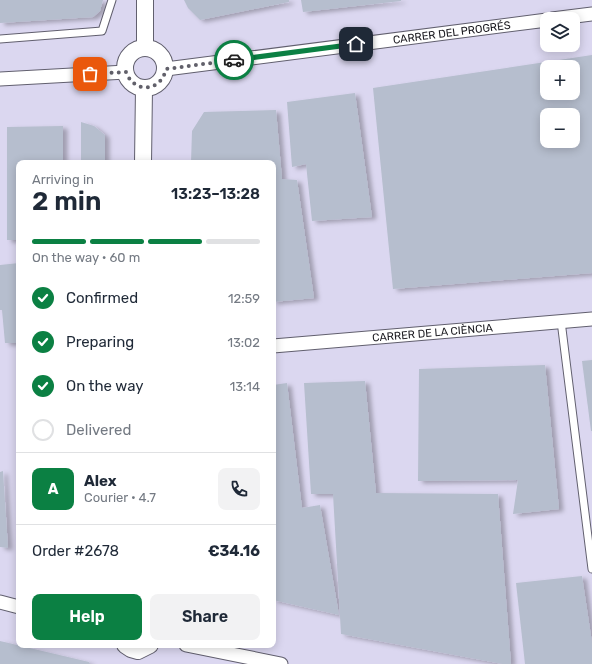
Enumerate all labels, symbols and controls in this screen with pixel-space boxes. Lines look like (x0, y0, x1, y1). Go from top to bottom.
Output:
map controls (540, 12, 580, 148)
button: layers (540, 12, 580, 52)
street label: CARRER DEL PROGRÉS (392, 19, 511, 47)
pin (339, 27, 373, 61)
icon: home (345, 33, 367, 55)
courier (214, 40, 254, 80)
icon: car (223, 49, 245, 71)
pin (73, 57, 107, 91)
button: + (540, 60, 580, 100)
icon: bag (79, 63, 101, 85)
button: − (540, 108, 580, 148)
text: Arriving in (32, 172, 94, 187)
text: 13:23–13:28 (171, 185, 260, 203)
text: 2 min (32, 186, 101, 217)
text: On the way · 60 m (32, 250, 140, 265)
icon: check (32, 287, 54, 309)
text: Confirmed (66, 289, 138, 307)
text: 12:59 (228, 291, 260, 306)
street label: CARRER DE LA CIÈNCIA (372, 321, 494, 345)
icon: check (32, 331, 54, 353)
text: Preparing (66, 333, 134, 351)
text: 13:02 (227, 335, 260, 350)
icon: check (32, 375, 54, 397)
text: On the way (66, 377, 144, 395)
text: 13:14 (230, 379, 260, 394)
text: Delivered (66, 421, 131, 439)
button: phone (218, 468, 260, 510)
text: Alex (84, 472, 117, 490)
text: A (48, 480, 58, 498)
text: Courier · 4.7 (84, 490, 156, 505)
text: Order #2678 (32, 542, 119, 560)
text: €34.16 (208, 542, 260, 560)
button: Help (32, 594, 142, 640)
button: Share (150, 594, 260, 640)

